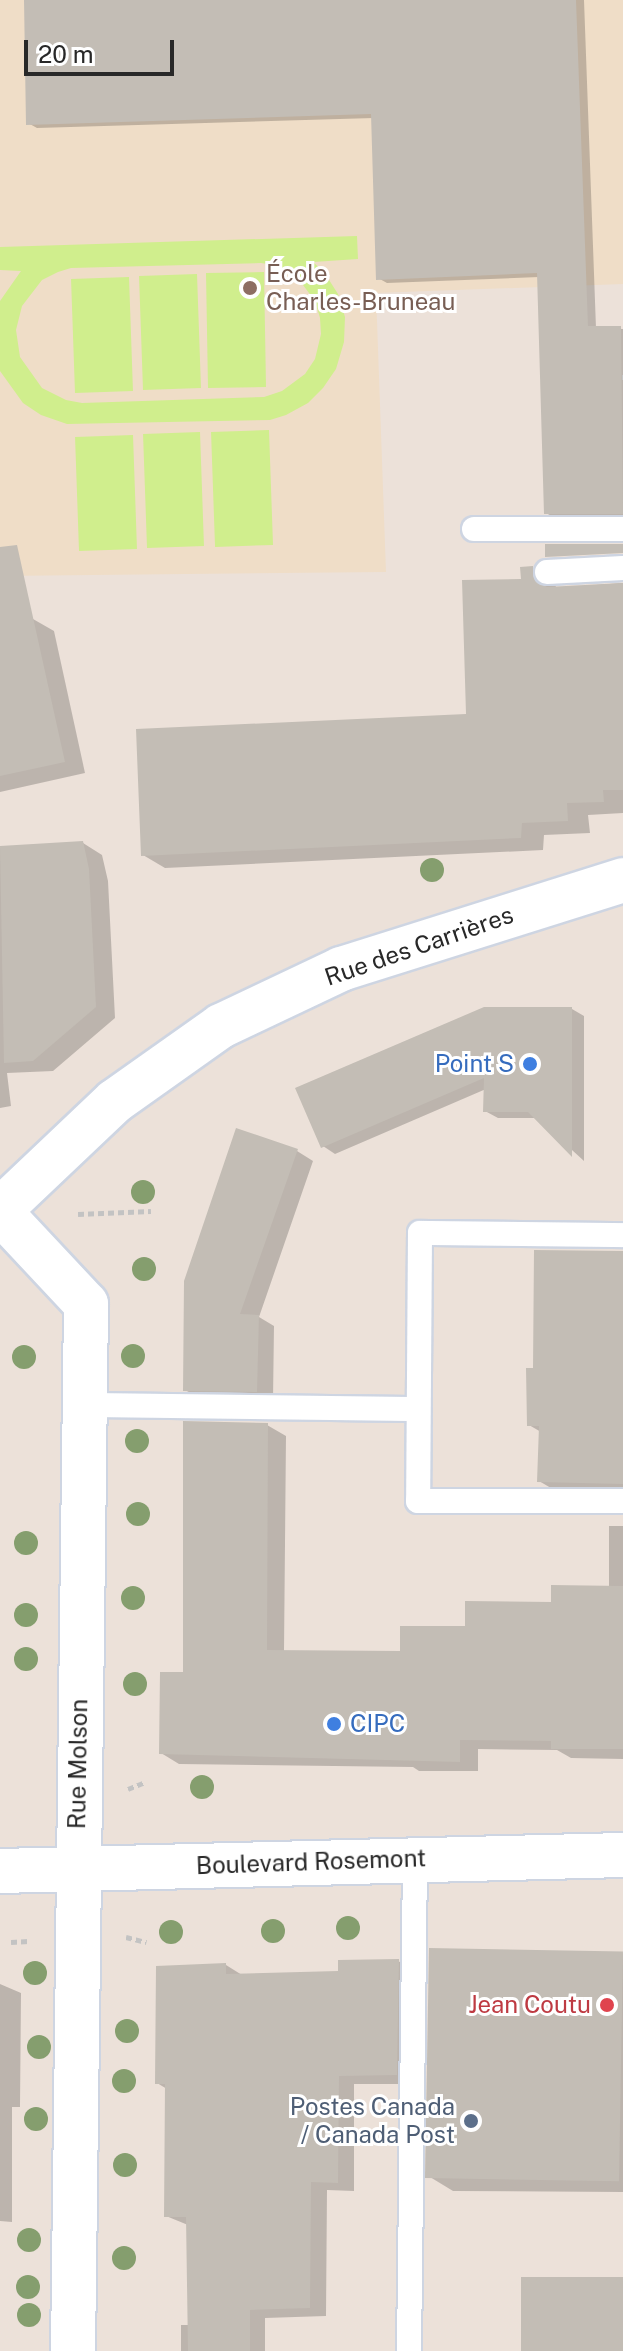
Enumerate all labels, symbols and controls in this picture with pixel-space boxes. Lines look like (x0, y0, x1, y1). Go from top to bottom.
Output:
scale bar (28, 24, 178, 74)
text: 20 m (38, 40, 94, 68)
place label: École Charles-Bruneau (266, 260, 455, 316)
marker: École Charles-Bruneau (241, 279, 259, 297)
street label: Rue des Carrières (321, 900, 517, 992)
place label: Point S (435, 1050, 514, 1078)
marker: Point S (521, 1055, 539, 1073)
street label: Rue Molson (62, 1698, 94, 1830)
place label: CIPC (350, 1710, 405, 1738)
marker: CIPC (325, 1715, 343, 1733)
street label: Boulevard Rosemont (195, 1844, 427, 1880)
place label: Jean Coutu (468, 1991, 591, 2019)
marker: Jean Coutu (598, 1996, 616, 2014)
place label: Postes Canada / Canada Post (290, 2093, 455, 2149)
marker: Postes Canada / Canada Post (462, 2112, 480, 2130)

